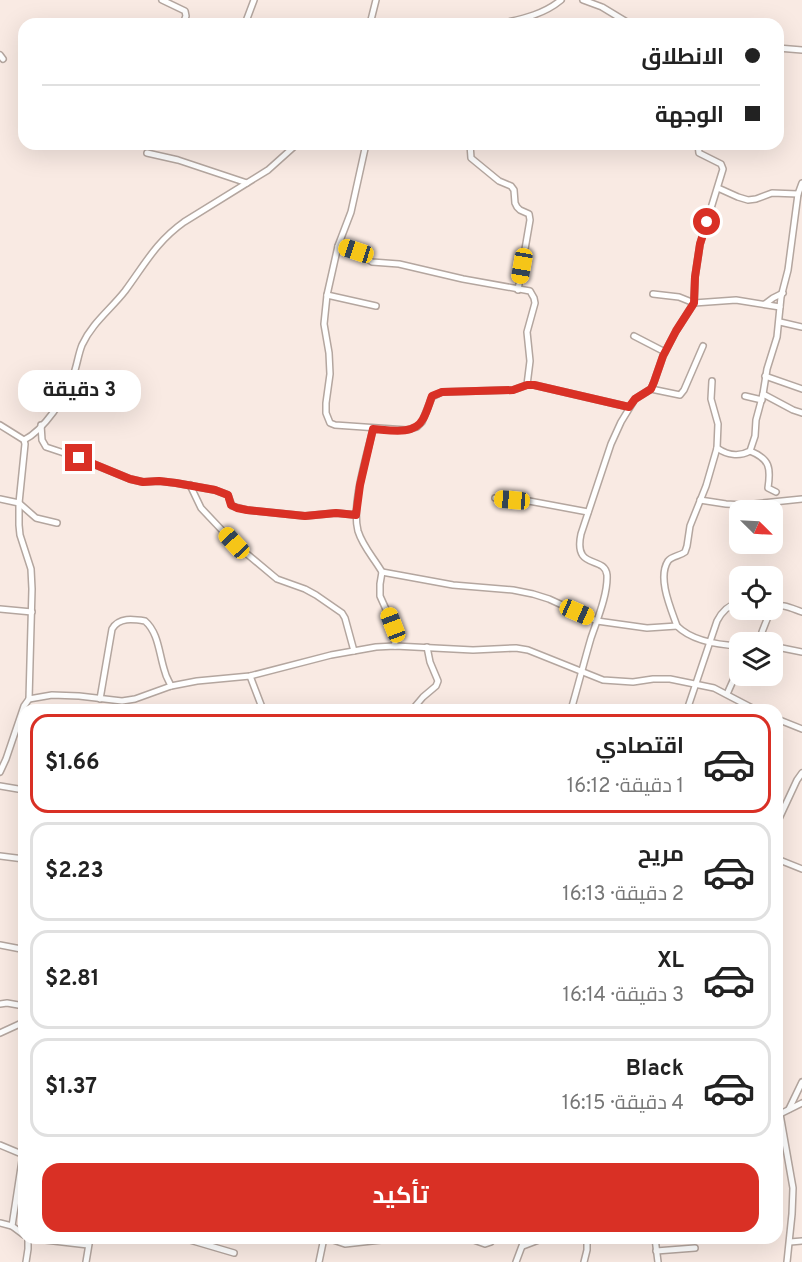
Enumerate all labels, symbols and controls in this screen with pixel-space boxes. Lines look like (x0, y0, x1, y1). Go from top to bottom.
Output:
text: الانطلاق (641, 45, 724, 72)
text: الوجهة (655, 103, 724, 130)
route start (693, 208, 720, 235)
car (336, 237, 376, 265)
car (510, 247, 534, 285)
callout: 3 دقيقة (17, 371, 140, 413)
text: 3 دقيقة (43, 378, 116, 404)
route end (65, 444, 92, 471)
car (493, 489, 531, 511)
north arrow (729, 500, 783, 554)
map controls (729, 500, 783, 686)
car (215, 524, 253, 562)
button: locate (729, 566, 783, 620)
car (557, 596, 597, 628)
car (378, 605, 408, 645)
button: layers (729, 632, 783, 686)
text: اقتصادي (595, 734, 684, 761)
icon: car (702, 737, 756, 791)
text: $1.66 (45, 750, 100, 777)
text: 1 دقيقة · 16:12 (567, 774, 684, 800)
text: مريح (638, 842, 684, 869)
icon: car (702, 845, 756, 899)
text: $2.23 (45, 858, 104, 885)
text: 2 دقيقة · 16:13 (562, 882, 684, 908)
text: XL (657, 948, 684, 975)
icon: car (702, 953, 756, 1007)
text: $2.81 (45, 966, 100, 993)
text: 3 دقيقة · 16:14 (562, 983, 684, 1009)
text: Black (626, 1056, 684, 1083)
icon: car (702, 1061, 756, 1115)
text: $1.37 (45, 1074, 97, 1101)
text: 4 دقيقة · 16:15 (562, 1091, 684, 1117)
button: تأكيد (42, 1163, 759, 1232)

